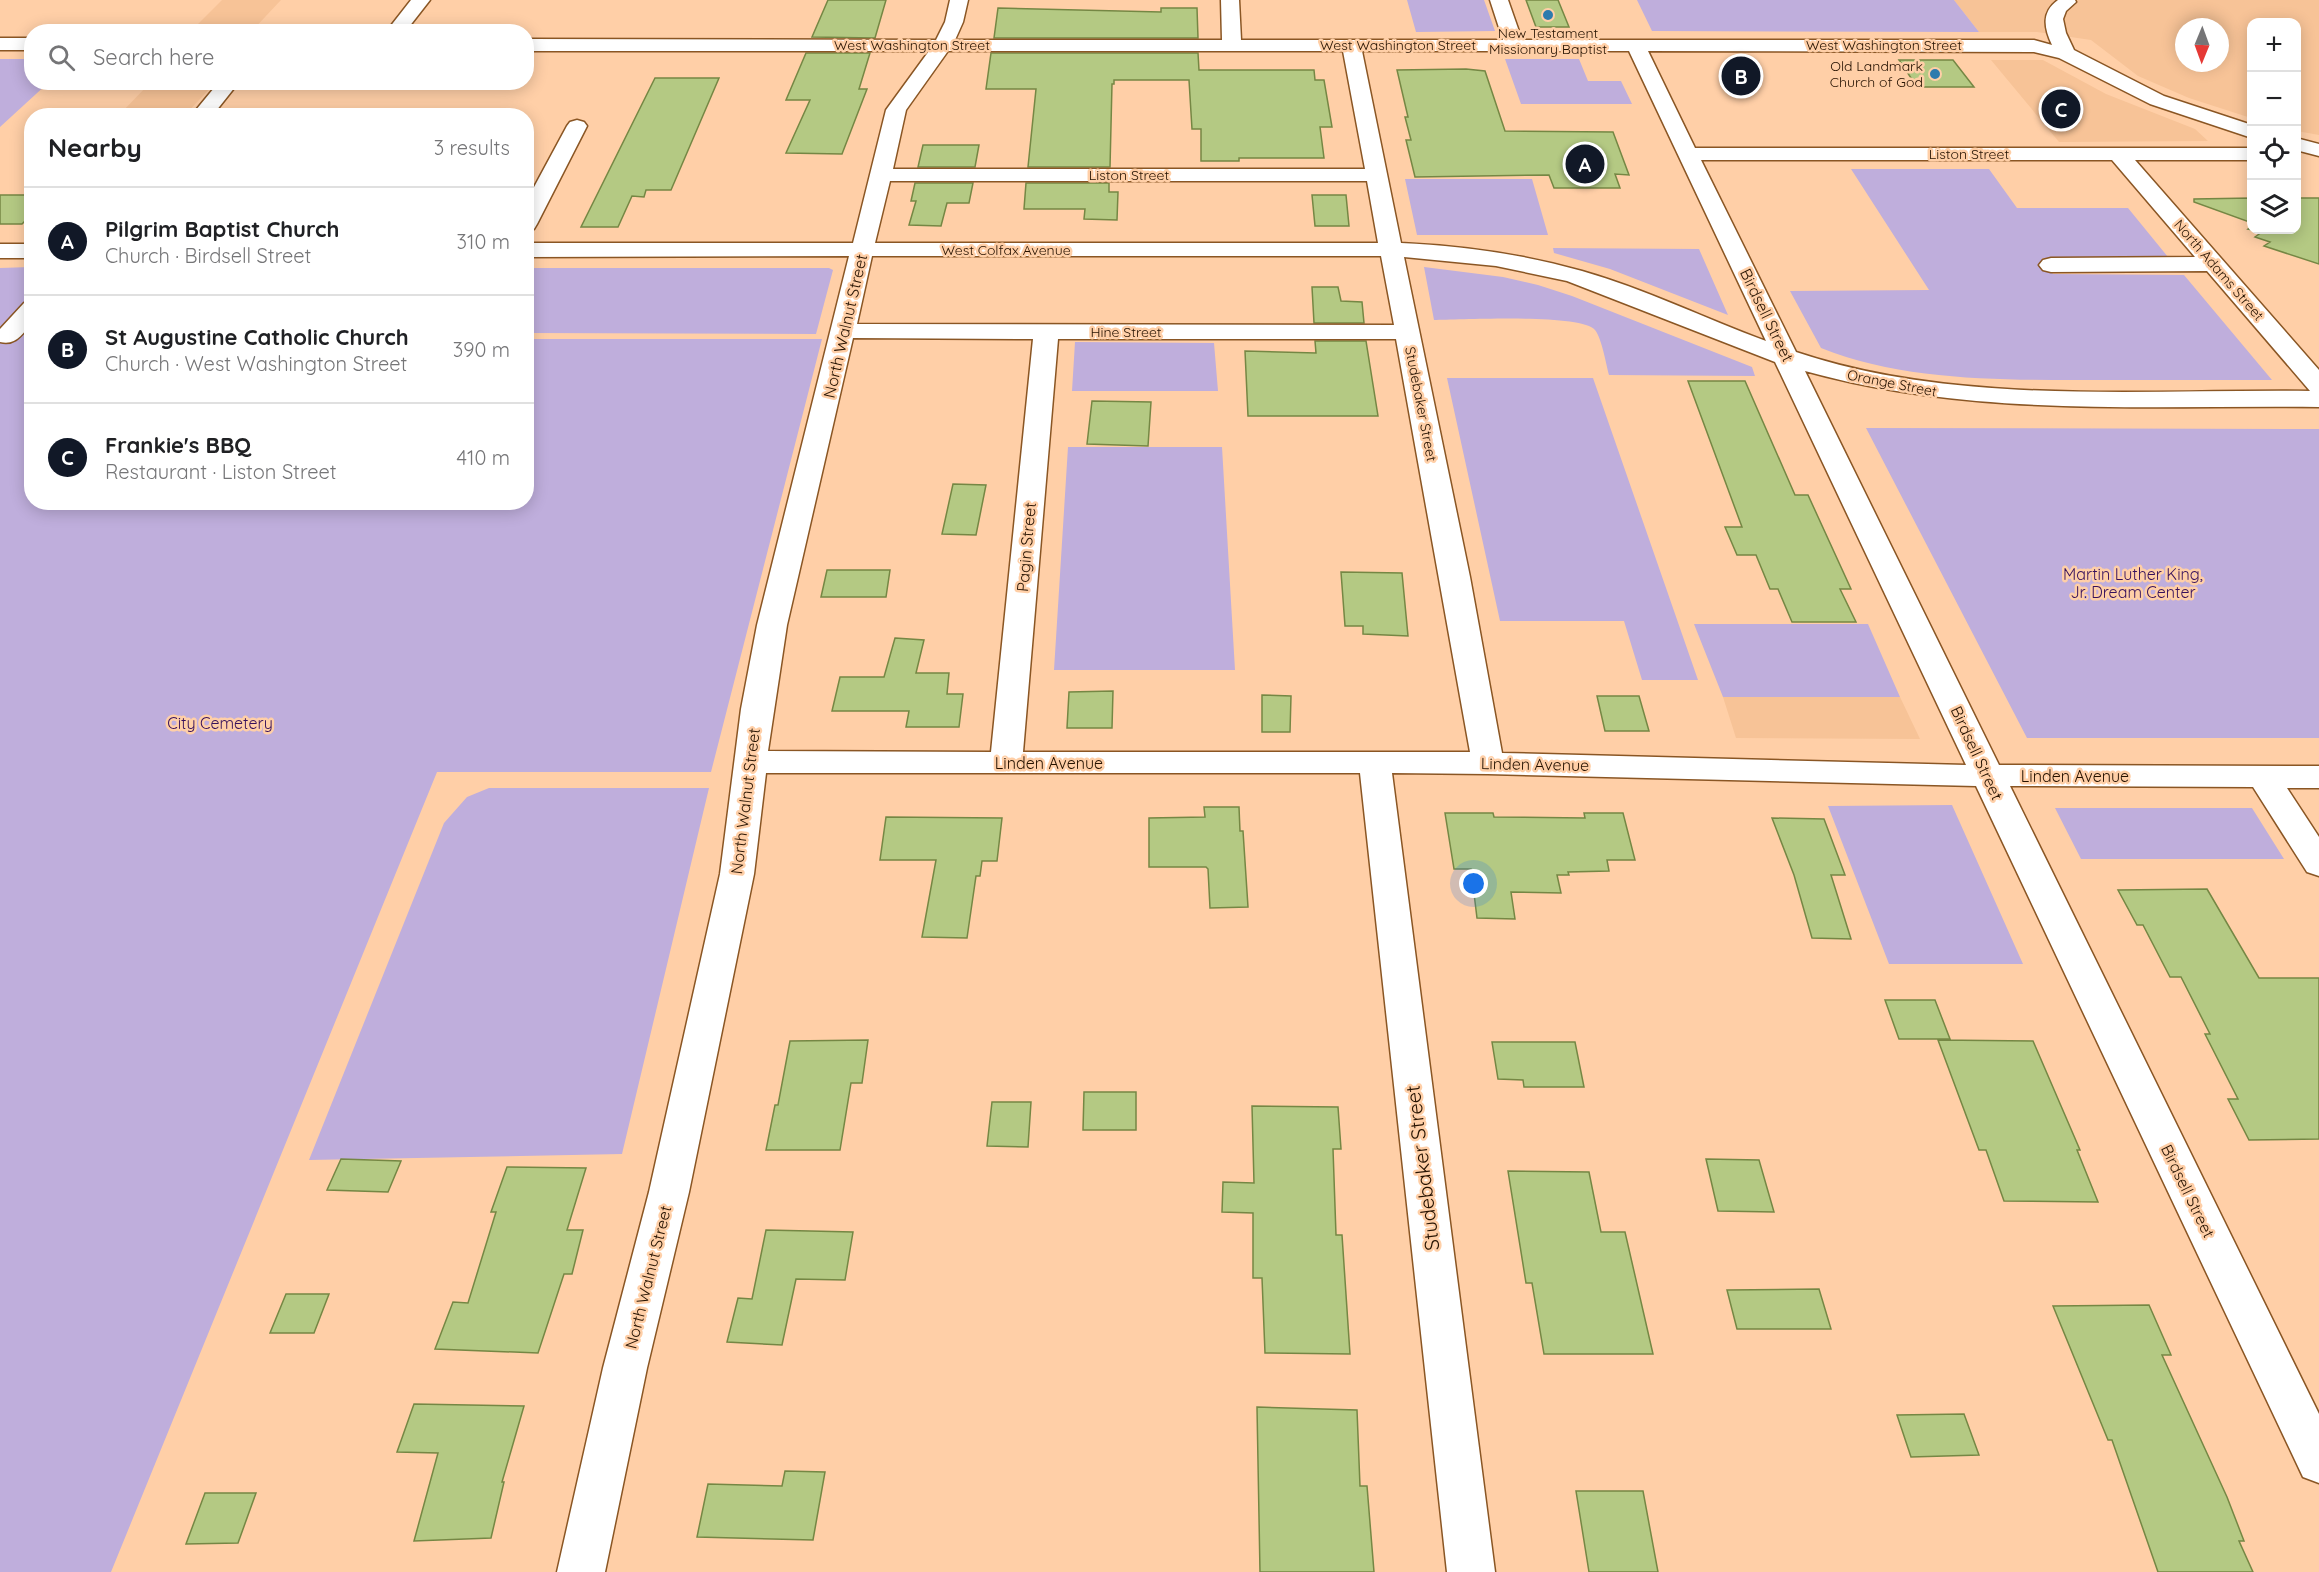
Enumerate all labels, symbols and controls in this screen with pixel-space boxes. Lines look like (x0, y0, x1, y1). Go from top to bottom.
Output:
marker: New Testament Missionary Baptist (1541, 8, 1555, 22)
north arrow (2175, 18, 2229, 72)
map controls (2247, 18, 2301, 234)
button: + (2247, 18, 2301, 72)
search box (24, 24, 534, 90)
place label: New Testament Missionary Baptist (1489, 24, 1607, 58)
street label: West Washington Street (834, 36, 990, 54)
street label: West Washington Street (1320, 36, 1476, 54)
street label: West Washington Street (1806, 36, 1962, 54)
icon: search (45, 41, 78, 74)
text: Search here (93, 43, 214, 71)
pin: B (1722, 54, 1760, 98)
place label: Old Landmark Church of God (1830, 57, 1923, 91)
marker: Old Landmark Church of God (1928, 67, 1942, 81)
button: − (2247, 72, 2301, 126)
pin: C (2042, 86, 2080, 132)
button: locate (2247, 126, 2301, 180)
text: Nearby (48, 131, 142, 164)
text: 3 results (434, 135, 510, 160)
pin: A (1566, 142, 1604, 186)
street label: Liston Street (1929, 145, 2009, 163)
street label: Liston Street (1089, 166, 1169, 184)
button: layers (2247, 180, 2301, 234)
text: Pilgrim Baptist Church (105, 215, 339, 243)
street label: North Adams Street (2170, 216, 2268, 324)
text: A (61, 229, 74, 254)
text: 310 m (457, 229, 510, 254)
street label: West Colfax Avenue (941, 241, 1071, 259)
text: Church · Birdsell Street (105, 243, 311, 268)
street label: North Walnut Street (819, 252, 871, 400)
street label: Birdsell Street (1736, 265, 1798, 365)
text: St Augustine Catholic Church (105, 323, 409, 351)
street label: Hine Street (1090, 323, 1162, 341)
text: B (61, 337, 74, 362)
text: 390 m (453, 337, 510, 362)
street label: Studebaker Street (1401, 345, 1441, 463)
text: Church · West Washington Street (105, 351, 407, 376)
street label: Orange Street (1846, 365, 1939, 401)
text: Frankie's BBQ (105, 431, 251, 459)
text: C (61, 445, 74, 470)
text: 410 m (457, 445, 510, 470)
text: Restaurant · Liston Street (105, 459, 337, 484)
street label: Pagin Street (1012, 501, 1040, 593)
park label: Martin Luther King, Jr. Dream Center (2063, 564, 2203, 602)
street label: Birdsell Street (1947, 703, 2007, 803)
park label: City Cemetery (167, 713, 273, 733)
street label: North Walnut Street (726, 727, 764, 875)
street label: Linden Avenue (995, 753, 1103, 773)
street label: Linden Avenue (1481, 753, 1589, 775)
street label: Linden Avenue (2021, 766, 2129, 786)
your location (1459, 869, 1488, 898)
street label: Studebaker Street (1399, 1084, 1445, 1252)
street label: Birdsell Street (2157, 1141, 2219, 1241)
street label: North Walnut Street (621, 1203, 675, 1351)

